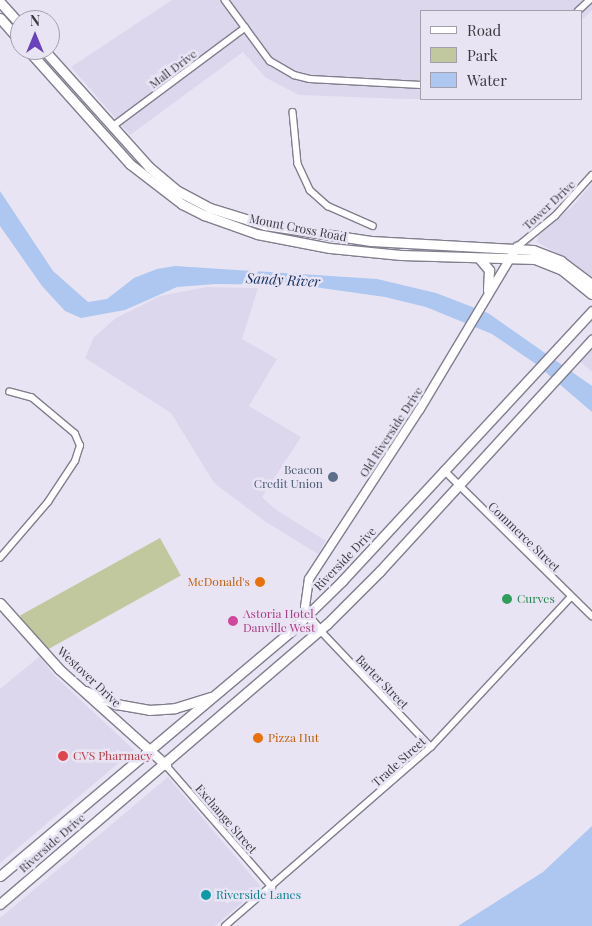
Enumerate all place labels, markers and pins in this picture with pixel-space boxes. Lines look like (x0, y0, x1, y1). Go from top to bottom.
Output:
place label: Beacon Credit Union (253, 463, 323, 491)
marker: Beacon Credit Union (327, 471, 339, 483)
place label: McDonald's (188, 575, 250, 589)
marker: McDonald's (254, 576, 266, 588)
place label: Curves (517, 592, 555, 606)
marker: Curves (501, 593, 513, 605)
place label: Astoria Hotel Danville West (243, 607, 316, 635)
marker: Astoria Hotel Danville West (227, 615, 239, 627)
place label: Pizza Hut (268, 731, 319, 745)
marker: Pizza Hut (252, 732, 264, 744)
place label: CVS Pharmacy (73, 749, 152, 763)
marker: CVS Pharmacy (57, 750, 69, 762)
place label: Riverside Lanes (216, 888, 301, 902)
marker: Riverside Lanes (200, 889, 212, 901)

